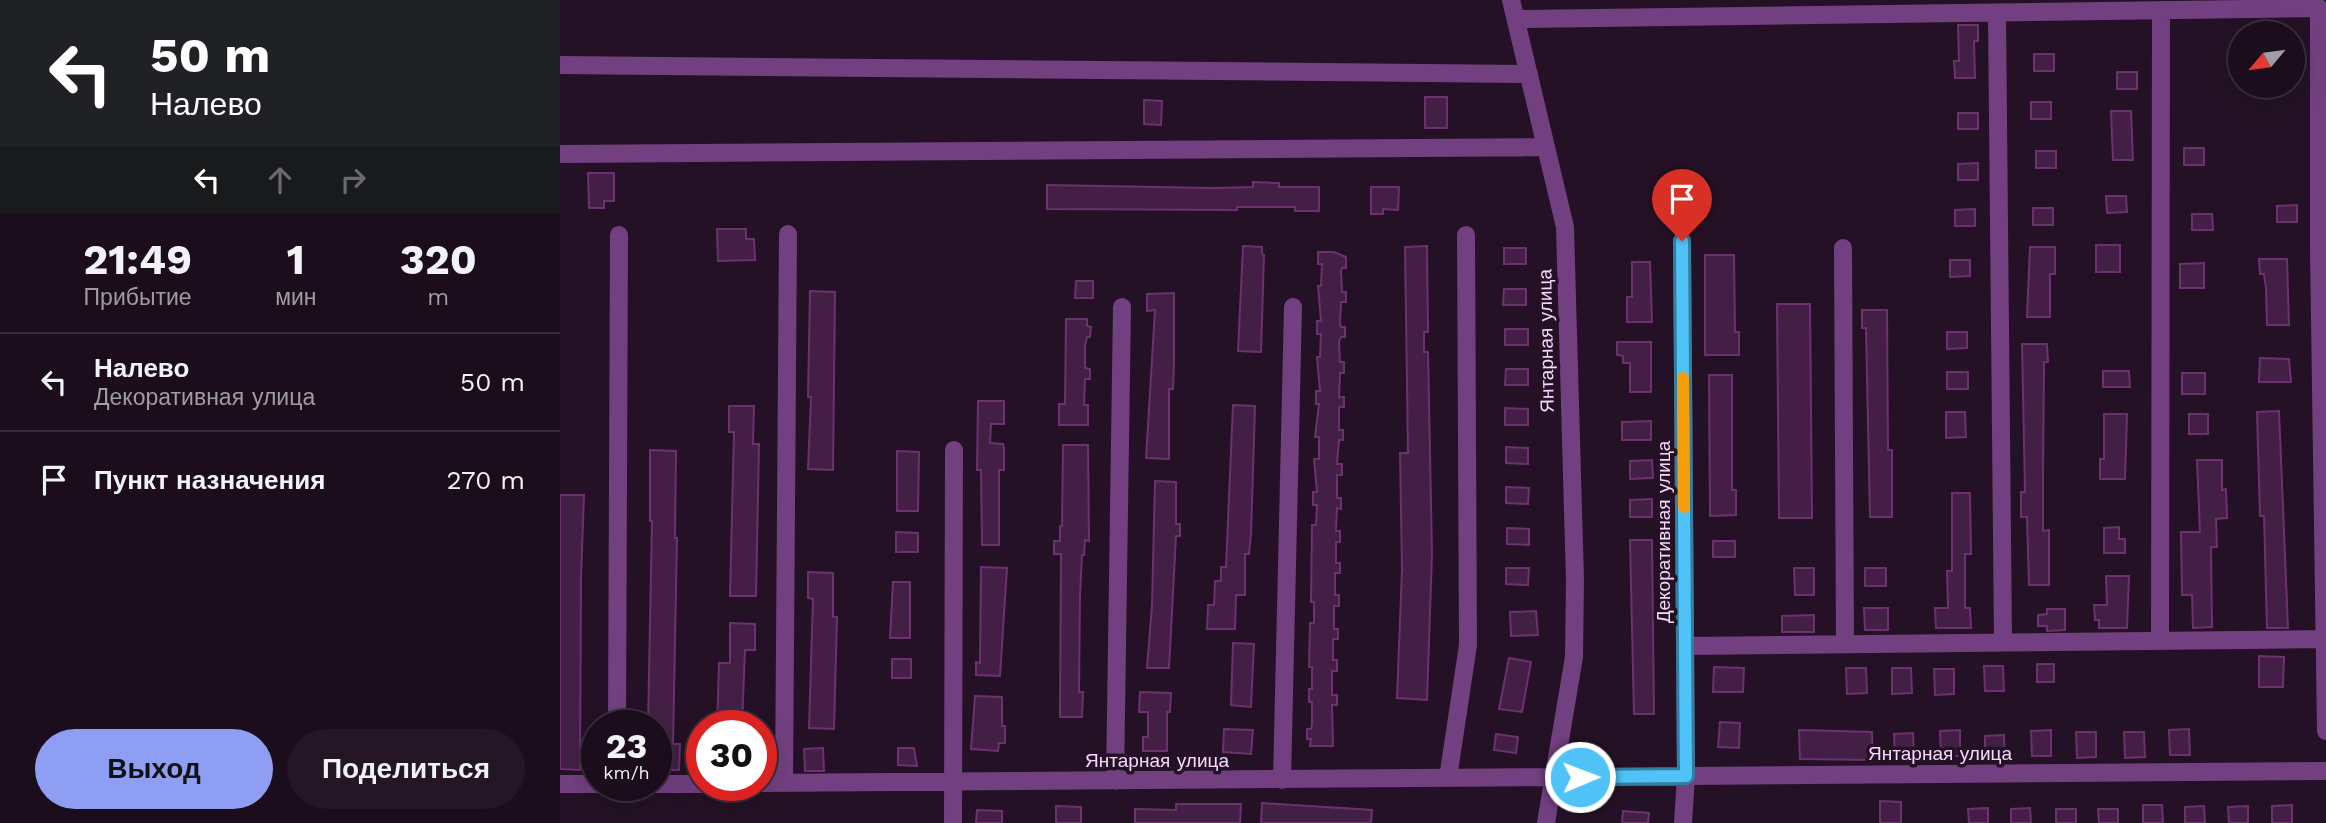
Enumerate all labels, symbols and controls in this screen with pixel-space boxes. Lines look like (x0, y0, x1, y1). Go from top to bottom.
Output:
north arrow (2228, 21, 2305, 98)
map controls (2228, 21, 2305, 98)
text: 50 m (150, 26, 270, 84)
icon: left (35, 28, 126, 119)
text: Налево (150, 85, 262, 123)
icon: left (188, 161, 226, 199)
icon: ahead (261, 161, 299, 199)
icon: right (334, 161, 372, 199)
pin (1652, 169, 1712, 241)
icon: arrive (1663, 180, 1701, 218)
text: 21:49 (83, 235, 192, 284)
text: 1 (287, 235, 305, 284)
text: 320 (400, 235, 477, 284)
street label: Янтарная улица (1533, 268, 1559, 413)
text: Прибытие (84, 284, 192, 311)
text: мин (275, 284, 317, 311)
text: m (427, 284, 449, 311)
text: Налево (94, 353, 189, 383)
icon: left (35, 363, 73, 401)
text: 50 m (460, 367, 525, 397)
text: Декоративная улица (94, 384, 315, 411)
street label: Декоративная улица (1652, 440, 1675, 623)
icon: arrive (35, 461, 73, 499)
text: Пункт назначения (94, 465, 325, 495)
text: 270 m (446, 465, 525, 495)
speed limit sign: 30 (686, 710, 777, 801)
text: 23 (606, 725, 647, 767)
button: Выход (35, 729, 273, 809)
button: Поделиться (287, 729, 525, 809)
position arrow (1543, 740, 1617, 814)
street label: Янтарная улица (1868, 742, 2012, 765)
street label: Янтарная улица (1085, 749, 1229, 772)
text: km/h (603, 762, 650, 783)

